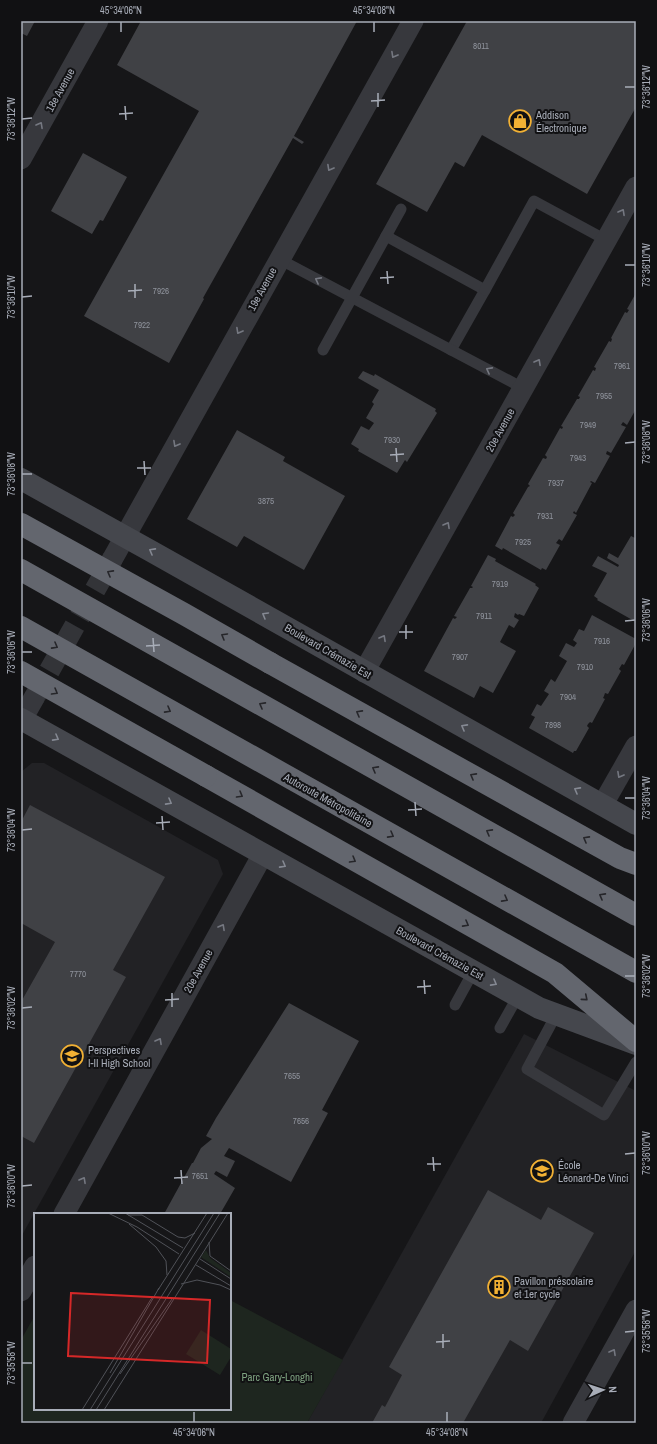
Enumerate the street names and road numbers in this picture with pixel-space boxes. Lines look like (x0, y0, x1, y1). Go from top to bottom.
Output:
street label: 18e Avenue (42, 66, 78, 114)
street label: 19e Avenue (244, 265, 280, 313)
street label: 20e Avenue (482, 406, 518, 454)
street label: Boulevard Crémazie Est (282, 620, 374, 682)
street label: Autoroute Métropolitaine (280, 769, 375, 830)
street label: Boulevard Crémazie Est (394, 923, 487, 983)
street label: 20e Avenue (180, 947, 216, 995)

